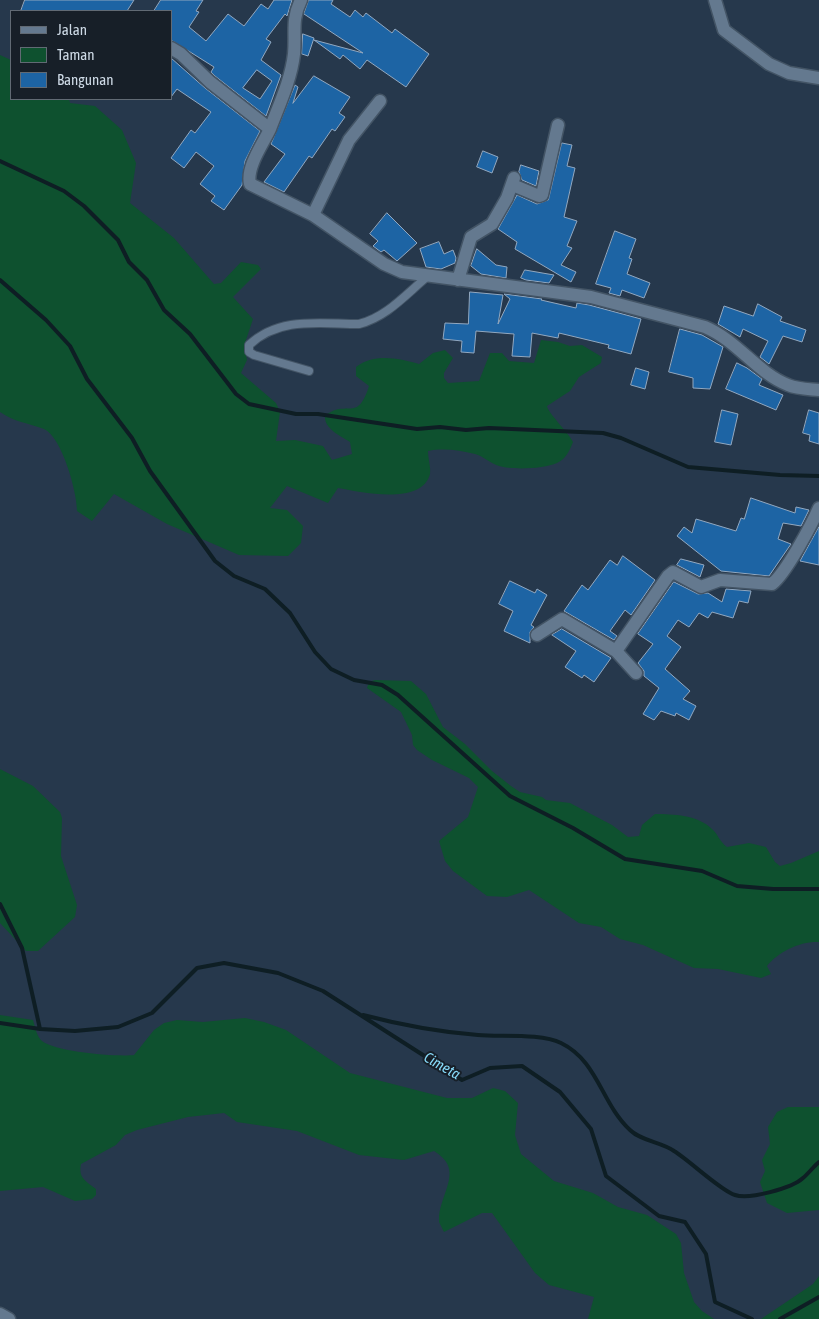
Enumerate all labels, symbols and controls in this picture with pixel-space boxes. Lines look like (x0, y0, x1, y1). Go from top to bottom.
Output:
legend (10, 10, 172, 100)
text: Jalan (57, 21, 87, 38)
text: Taman (57, 46, 95, 63)
text: Bangunan (57, 71, 114, 88)
water label: Cimeta (421, 1048, 463, 1084)

